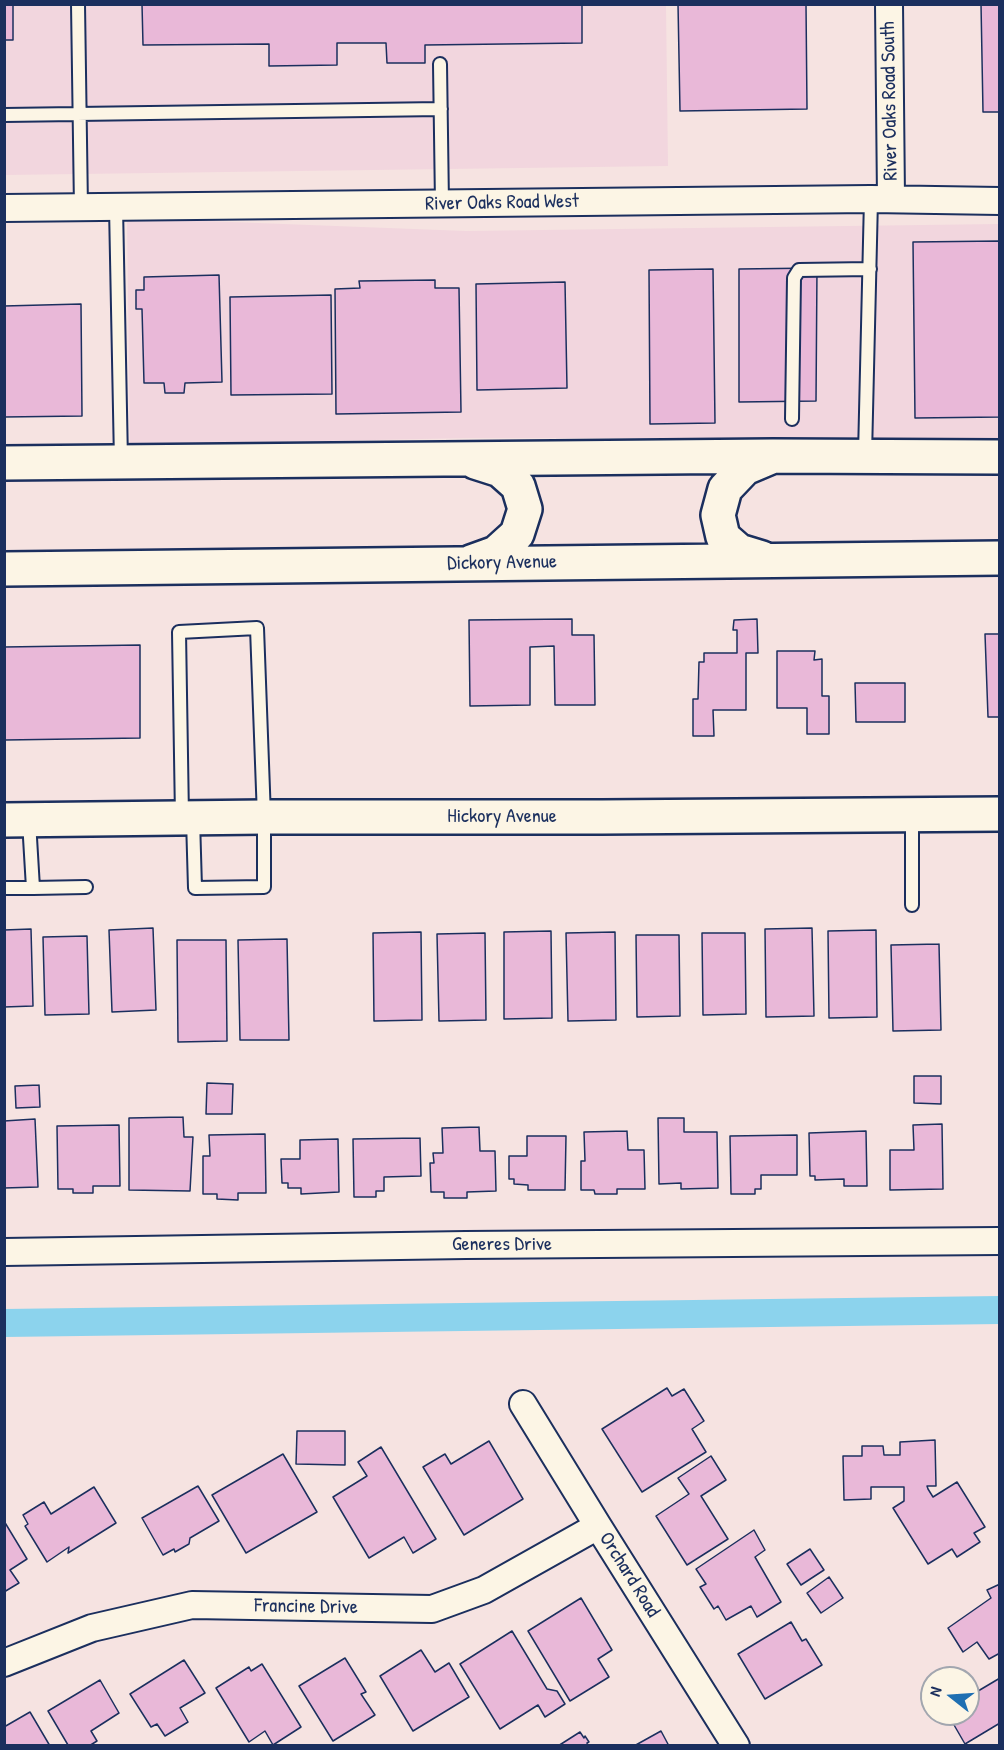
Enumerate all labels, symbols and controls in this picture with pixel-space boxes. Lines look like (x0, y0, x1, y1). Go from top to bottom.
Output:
street label: River Oaks Road South (877, 21, 903, 181)
street label: River Oaks Road West (425, 190, 579, 216)
street label: Dickory Avenue (447, 550, 557, 576)
street label: Hickory Avenue (447, 805, 557, 829)
street label: Generes Drive (452, 1233, 552, 1257)
street label: Orchard Road (593, 1528, 665, 1622)
street label: Francine Drive (254, 1594, 358, 1620)
north arrow (920, 1666, 980, 1726)
text: N (923, 1684, 946, 1699)

